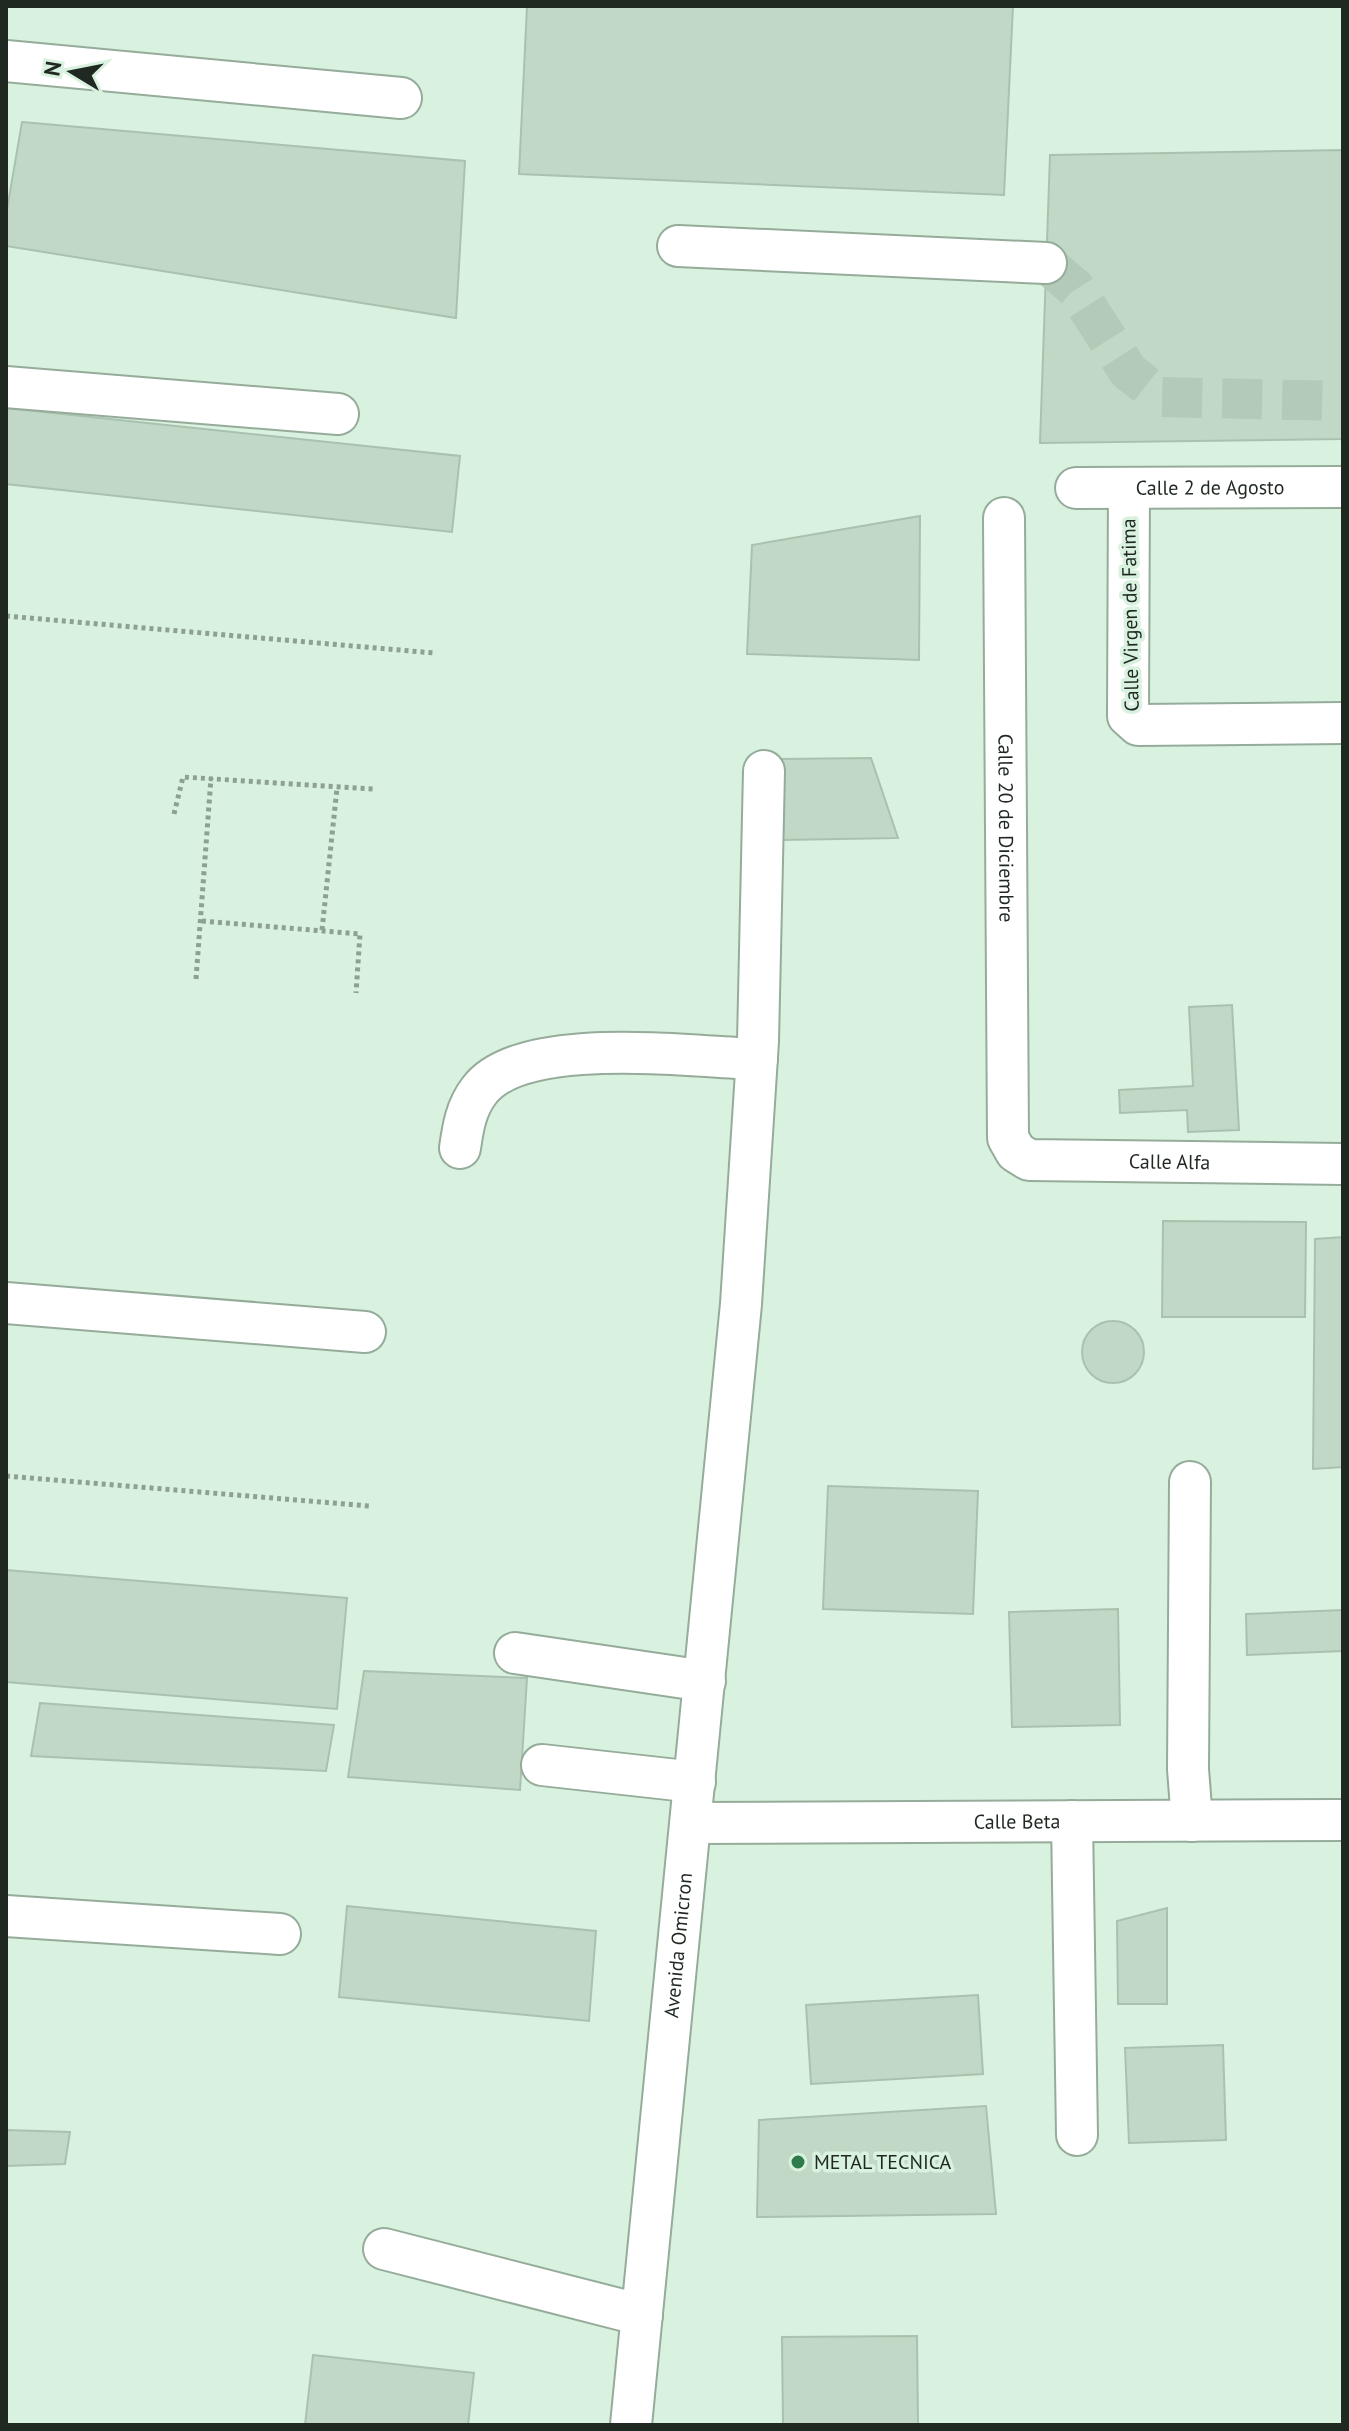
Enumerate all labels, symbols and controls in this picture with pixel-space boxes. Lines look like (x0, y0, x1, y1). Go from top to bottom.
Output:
north arrow (32, 32, 112, 112)
text: N (37, 59, 67, 78)
street label: Calle 2 de Agosto (1136, 474, 1284, 501)
street label: Calle Virgen de Fatima (1115, 518, 1145, 712)
street label: Calle 20 de Diciembre (992, 734, 1020, 922)
street label: Calle Alfa (1129, 1148, 1210, 1175)
street label: Calle Beta (974, 1808, 1060, 1835)
street label: Avenida Omicron (658, 1871, 698, 2019)
place label: METAL TECNICA (814, 2149, 952, 2175)
marker: METAL TECNICA (789, 2153, 807, 2171)

